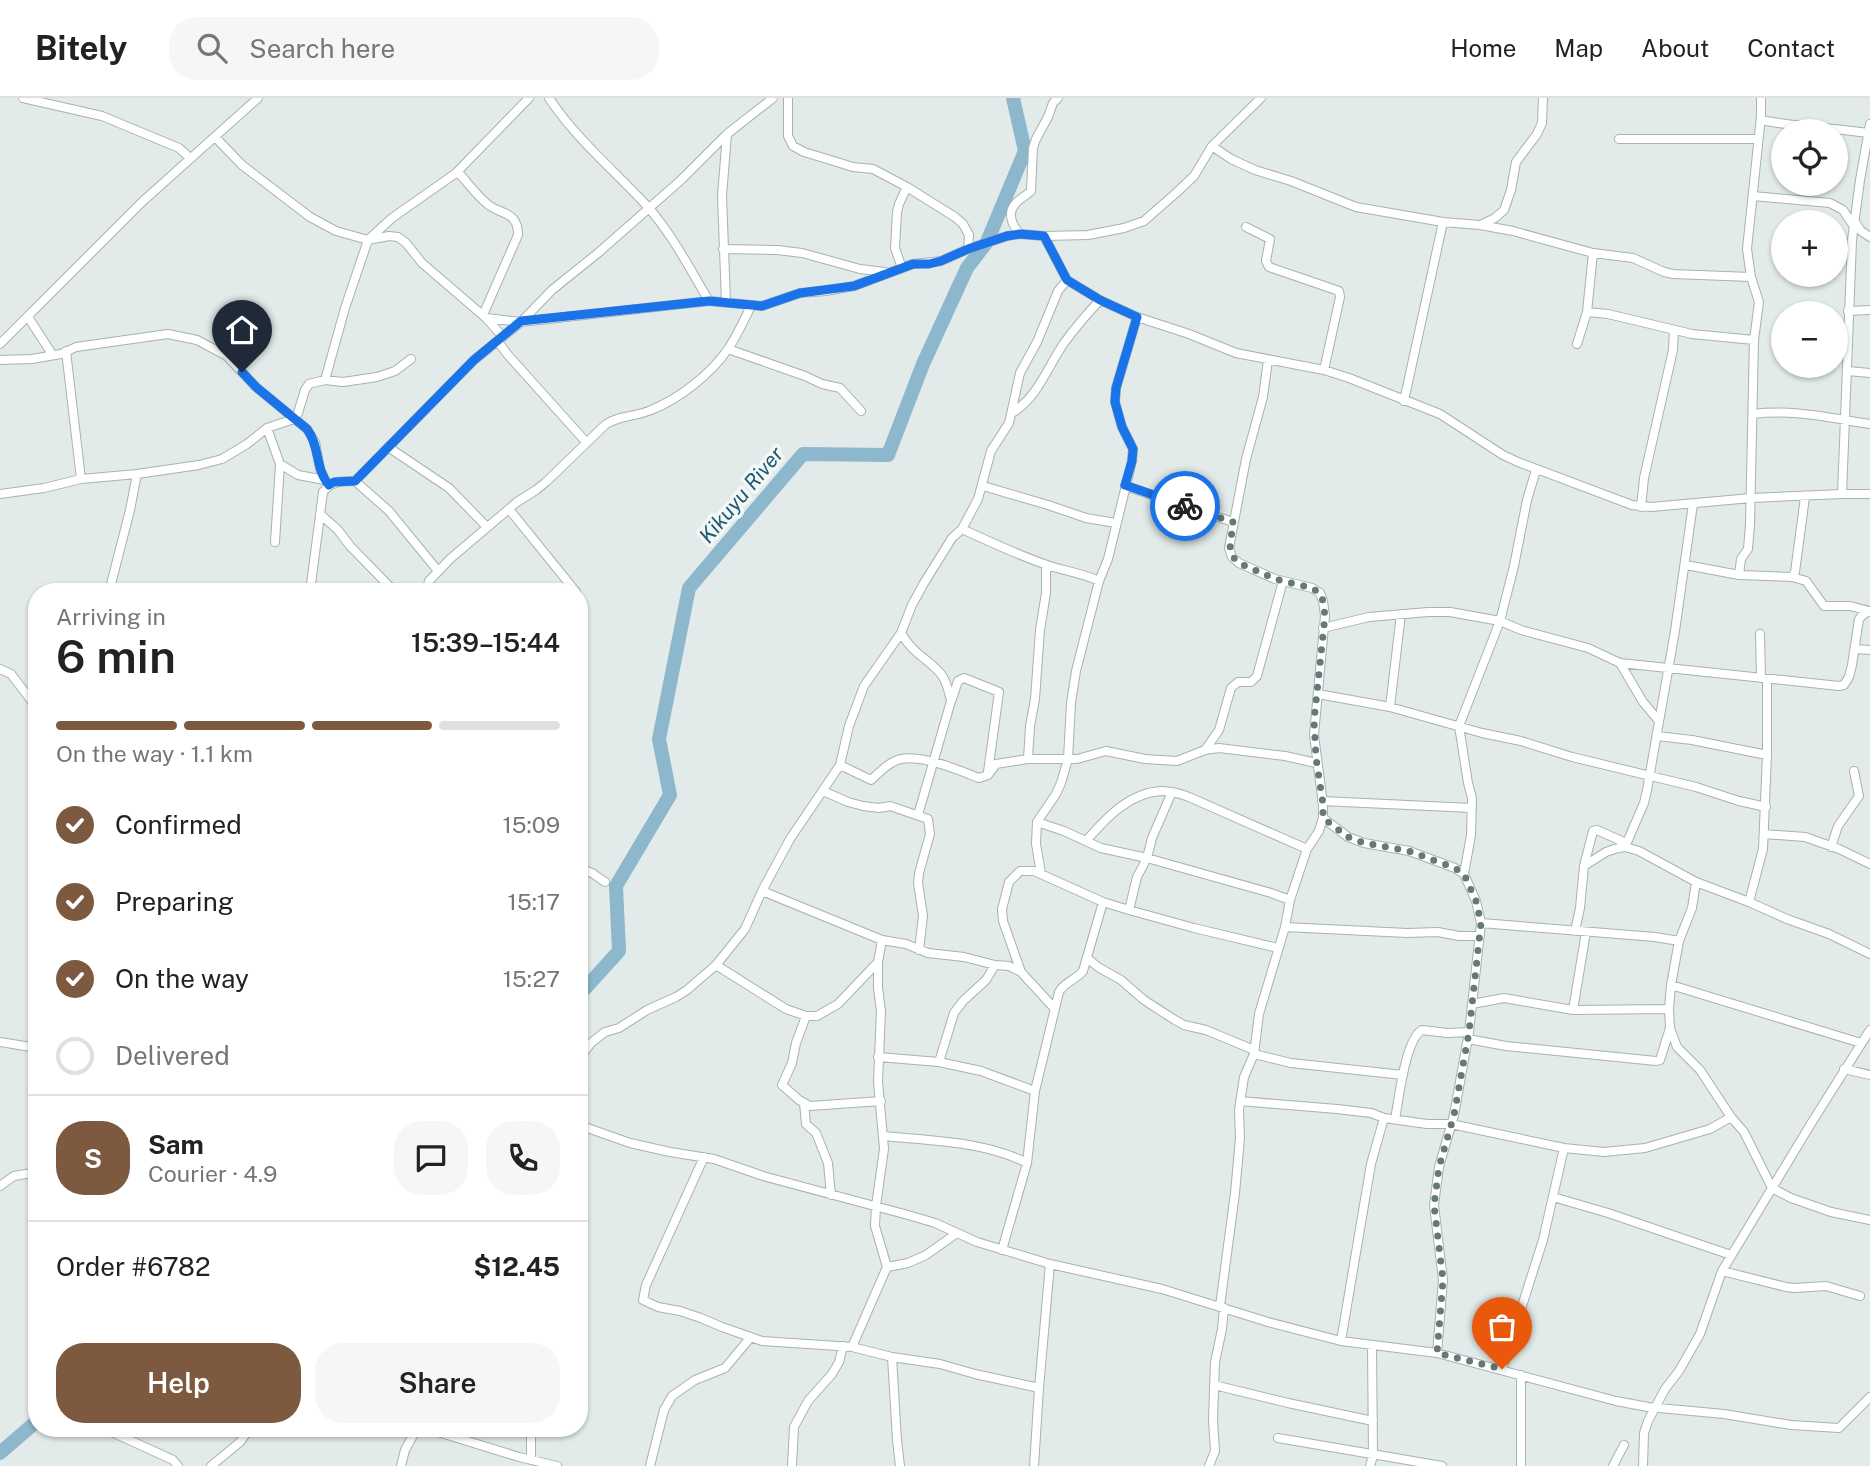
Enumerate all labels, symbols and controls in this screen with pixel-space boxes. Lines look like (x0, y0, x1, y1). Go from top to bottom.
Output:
search box (169, 17, 659, 80)
text: Bitely (35, 29, 127, 67)
icon: search (193, 29, 231, 67)
text: Search here (249, 33, 395, 64)
text: Home (1450, 34, 1516, 62)
text: Map (1554, 34, 1603, 62)
text: About (1641, 34, 1709, 62)
text: Contact (1747, 34, 1835, 62)
map controls (1771, 119, 1848, 378)
button: locate (1771, 119, 1848, 196)
button: + (1771, 210, 1848, 287)
pin (212, 300, 272, 372)
button: − (1771, 301, 1848, 378)
icon: home (223, 311, 261, 349)
water label: Kikuyu River (694, 441, 789, 548)
courier (1150, 471, 1220, 541)
icon: bike (1166, 487, 1204, 525)
text: Arriving in (56, 603, 166, 630)
text: 15:39–15:44 (411, 627, 560, 658)
text: 6 min (56, 629, 176, 683)
text: On the way · 1.1 km (56, 740, 253, 767)
icon: check (56, 806, 94, 844)
text: Confirmed (115, 809, 242, 840)
text: 15:09 (502, 811, 560, 838)
icon: check (56, 883, 94, 921)
text: Preparing (115, 886, 234, 917)
text: 15:17 (508, 888, 560, 915)
icon: check (56, 960, 94, 998)
text: On the way (115, 963, 249, 994)
text: 15:27 (503, 965, 560, 992)
text: Delivered (115, 1040, 230, 1071)
button: chat (394, 1121, 468, 1195)
button: phone (486, 1121, 560, 1195)
text: Sam (148, 1129, 204, 1160)
text: S (84, 1143, 102, 1174)
text: Courier · 4.9 (148, 1160, 277, 1187)
text: Order #6782 (56, 1251, 210, 1282)
text: $12.45 (473, 1251, 560, 1282)
pin (1472, 1297, 1532, 1369)
icon: bag (1483, 1308, 1521, 1346)
button: Help (56, 1343, 301, 1423)
button: Share (315, 1343, 560, 1423)

